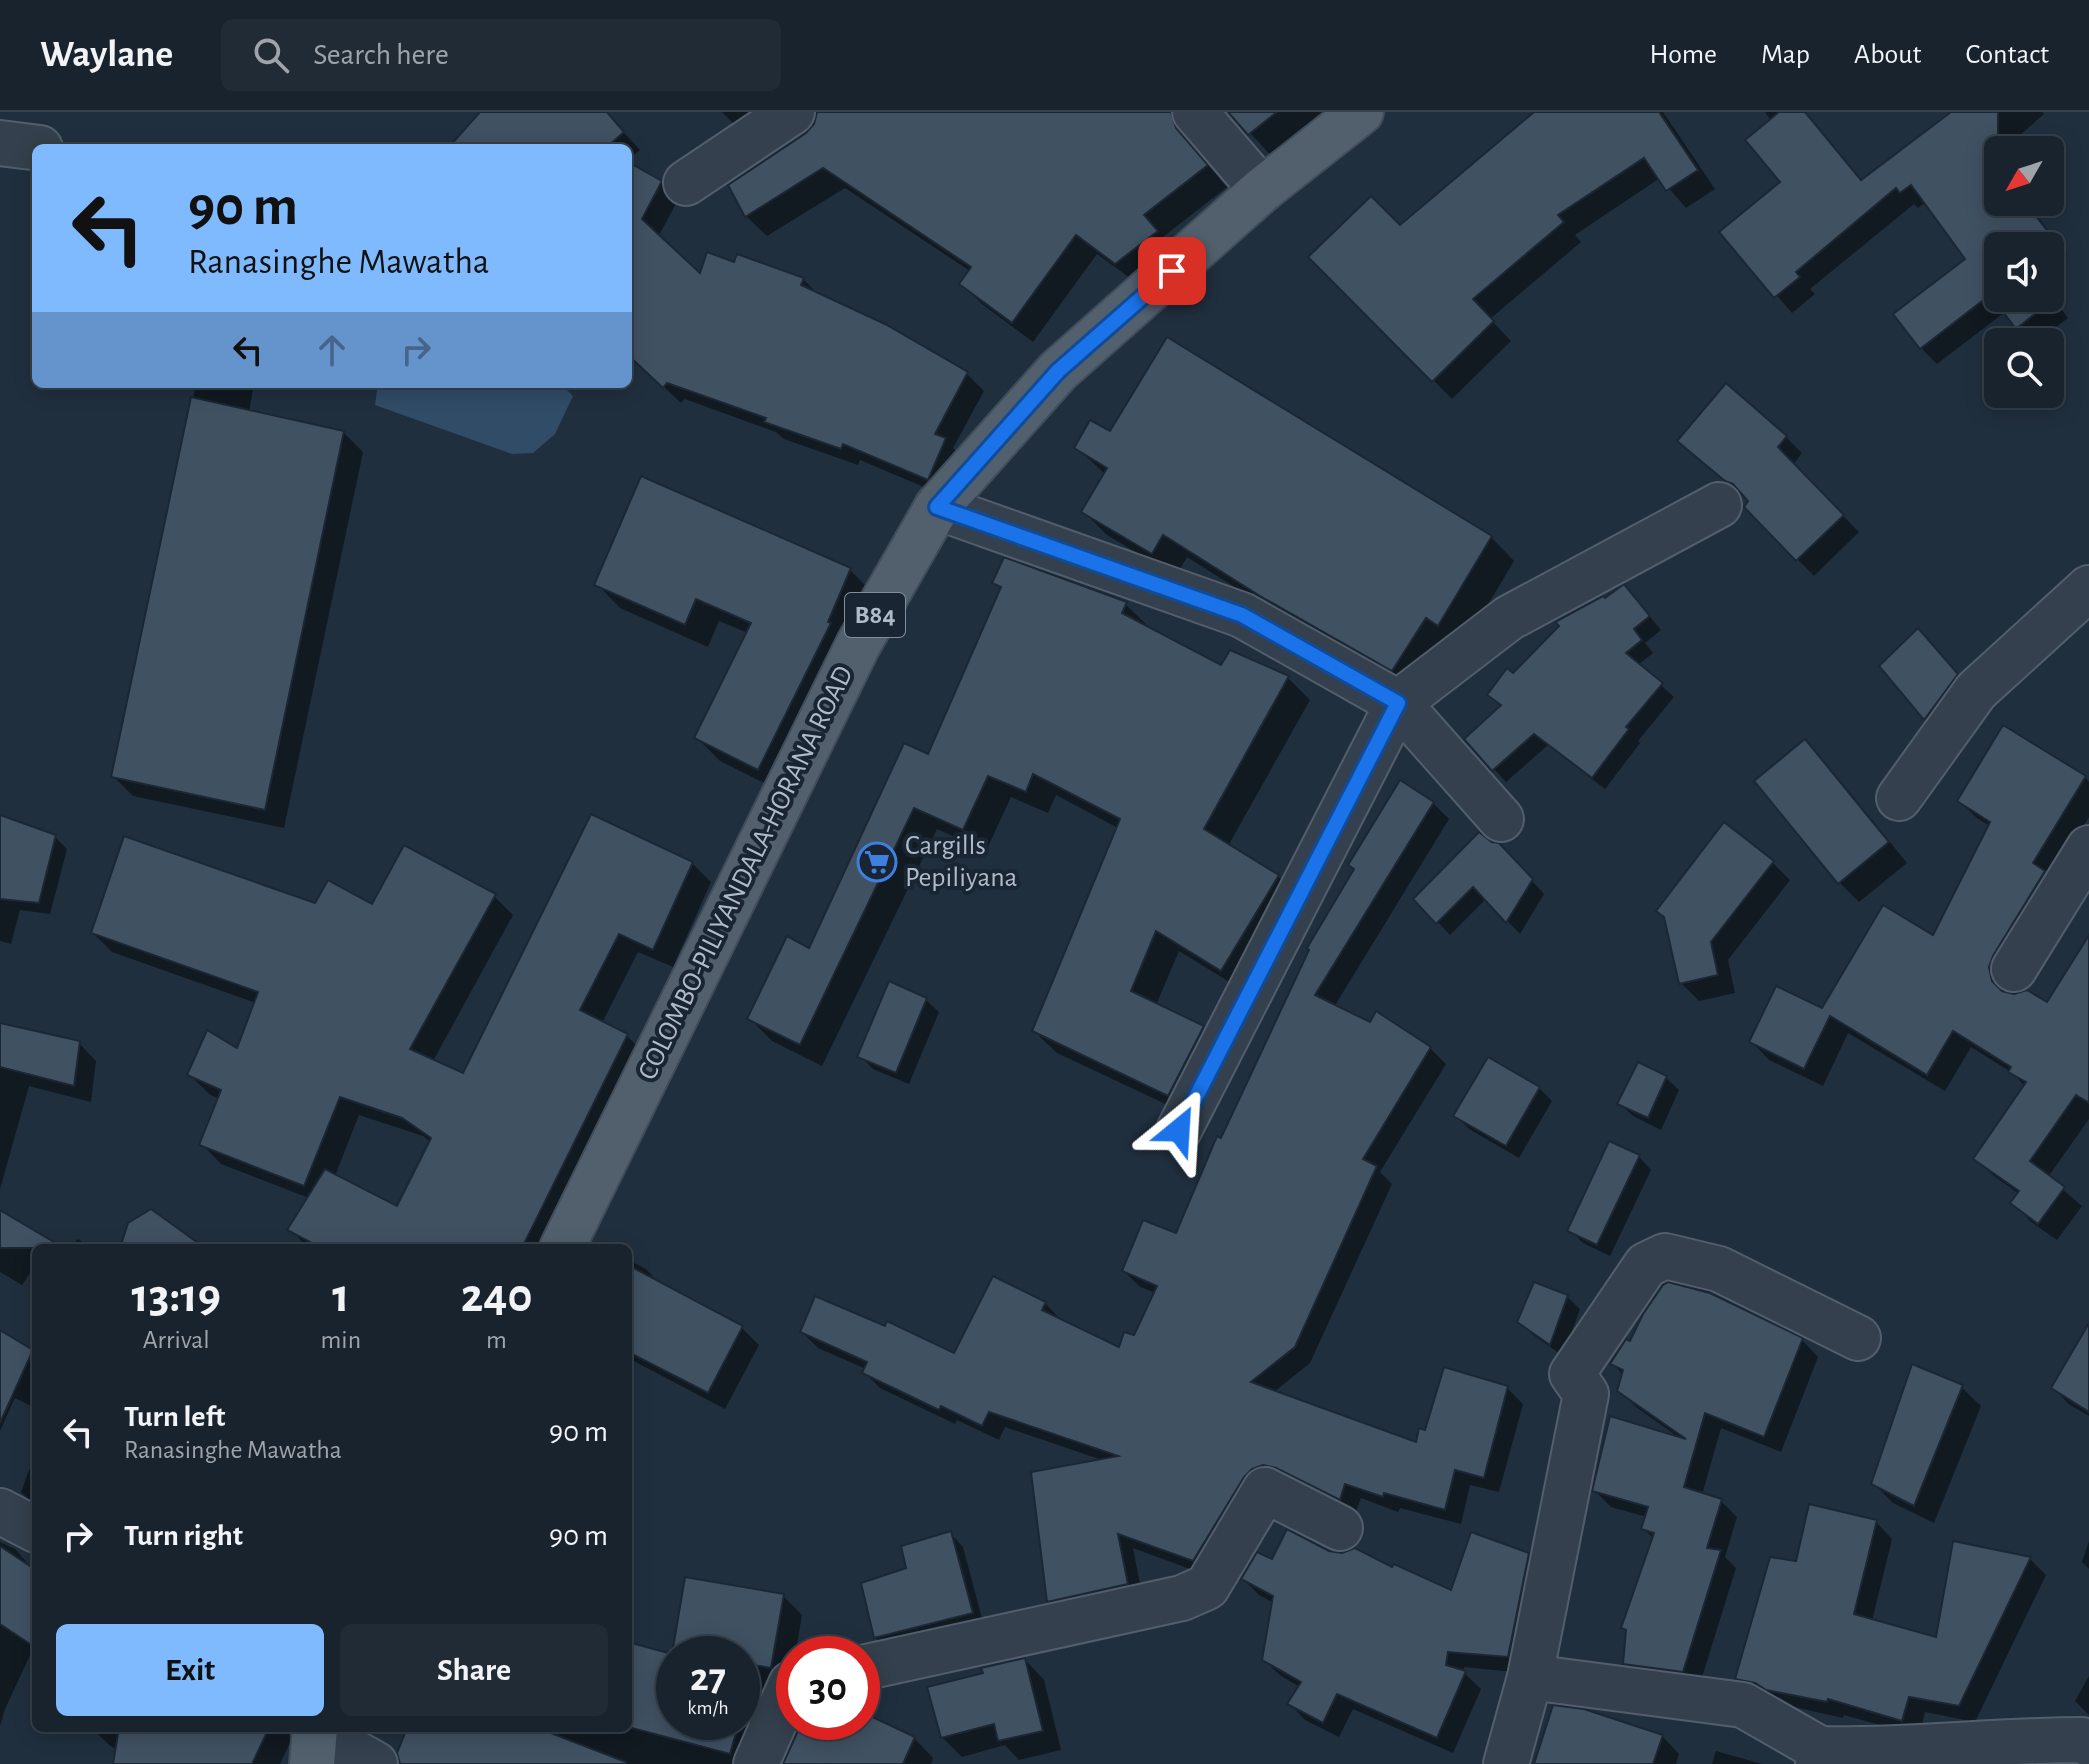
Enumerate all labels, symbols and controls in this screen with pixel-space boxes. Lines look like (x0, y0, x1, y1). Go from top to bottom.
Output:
search box (221, 19, 781, 91)
icon: search (249, 33, 293, 77)
text: Waylane (40, 36, 173, 74)
text: Search here (313, 40, 449, 70)
text: Home (1650, 41, 1717, 69)
text: Map (1761, 41, 1810, 69)
text: About (1854, 41, 1922, 69)
text: Contact (1966, 41, 2049, 69)
north arrow (1984, 136, 2064, 216)
map controls (1984, 136, 2064, 408)
icon: left (56, 176, 160, 280)
text: 90 m (188, 179, 298, 235)
button: sound (1984, 232, 2064, 312)
pin (1138, 237, 1206, 305)
text: Ranasinghe Mawatha (188, 244, 490, 280)
icon: arrive (1150, 249, 1194, 293)
icon: left (226, 328, 270, 372)
icon: ahead (310, 328, 354, 372)
icon: right (394, 328, 438, 372)
button: search (1984, 328, 2064, 408)
road number: B84 (845, 593, 905, 637)
street label: COLOMBO-PILIYANDALA-HORANA ROAD (633, 662, 859, 1084)
place label: Cargills Pepiliyana (905, 832, 1018, 892)
supermarket icon: Cargills Pepiliyana (856, 841, 898, 883)
position arrow (1137, 1088, 1221, 1172)
text: 13:19 (132, 1273, 221, 1321)
text: 1 (332, 1273, 349, 1321)
text: 240 (461, 1273, 532, 1321)
text: Arrival (143, 1327, 210, 1353)
text: min (321, 1327, 361, 1353)
text: m (486, 1327, 507, 1353)
text: Turn left (124, 1402, 225, 1432)
icon: left (56, 1410, 100, 1454)
text: 90 m (549, 1417, 608, 1447)
text: Ranasinghe Mawatha (124, 1437, 342, 1463)
icon: right (56, 1514, 100, 1558)
text: Turn right (124, 1521, 243, 1551)
text: 90 m (549, 1521, 608, 1551)
button: Exit (56, 1624, 324, 1716)
button: Share (340, 1624, 608, 1716)
speed limit sign: 30 (776, 1636, 880, 1740)
text: 27 (690, 1658, 726, 1698)
text: km/h (687, 1698, 729, 1718)

